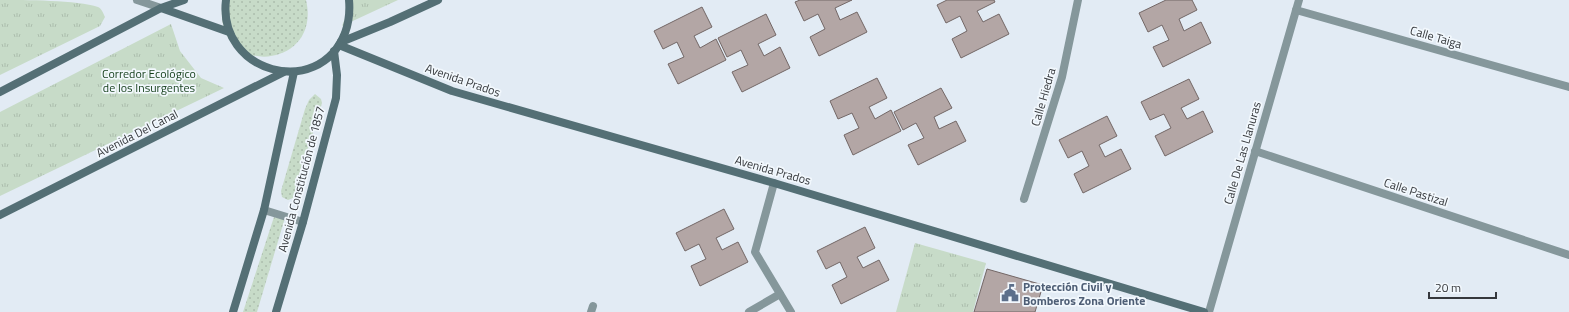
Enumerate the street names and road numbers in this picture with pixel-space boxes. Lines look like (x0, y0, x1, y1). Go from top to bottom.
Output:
street label: Calle Taiga (1408, 21, 1464, 53)
street label: Avenida Prados (423, 58, 503, 102)
street label: Calle Hiedra (1026, 65, 1060, 129)
street label: Calle De Las Llanuras (1218, 99, 1266, 207)
street label: Avenida Del Canal (93, 104, 181, 162)
street label: Avenida Constitución de 1857 (272, 104, 330, 254)
street label: Avenida Prados (733, 150, 814, 190)
street label: Calle Pastizal (1381, 173, 1451, 211)

